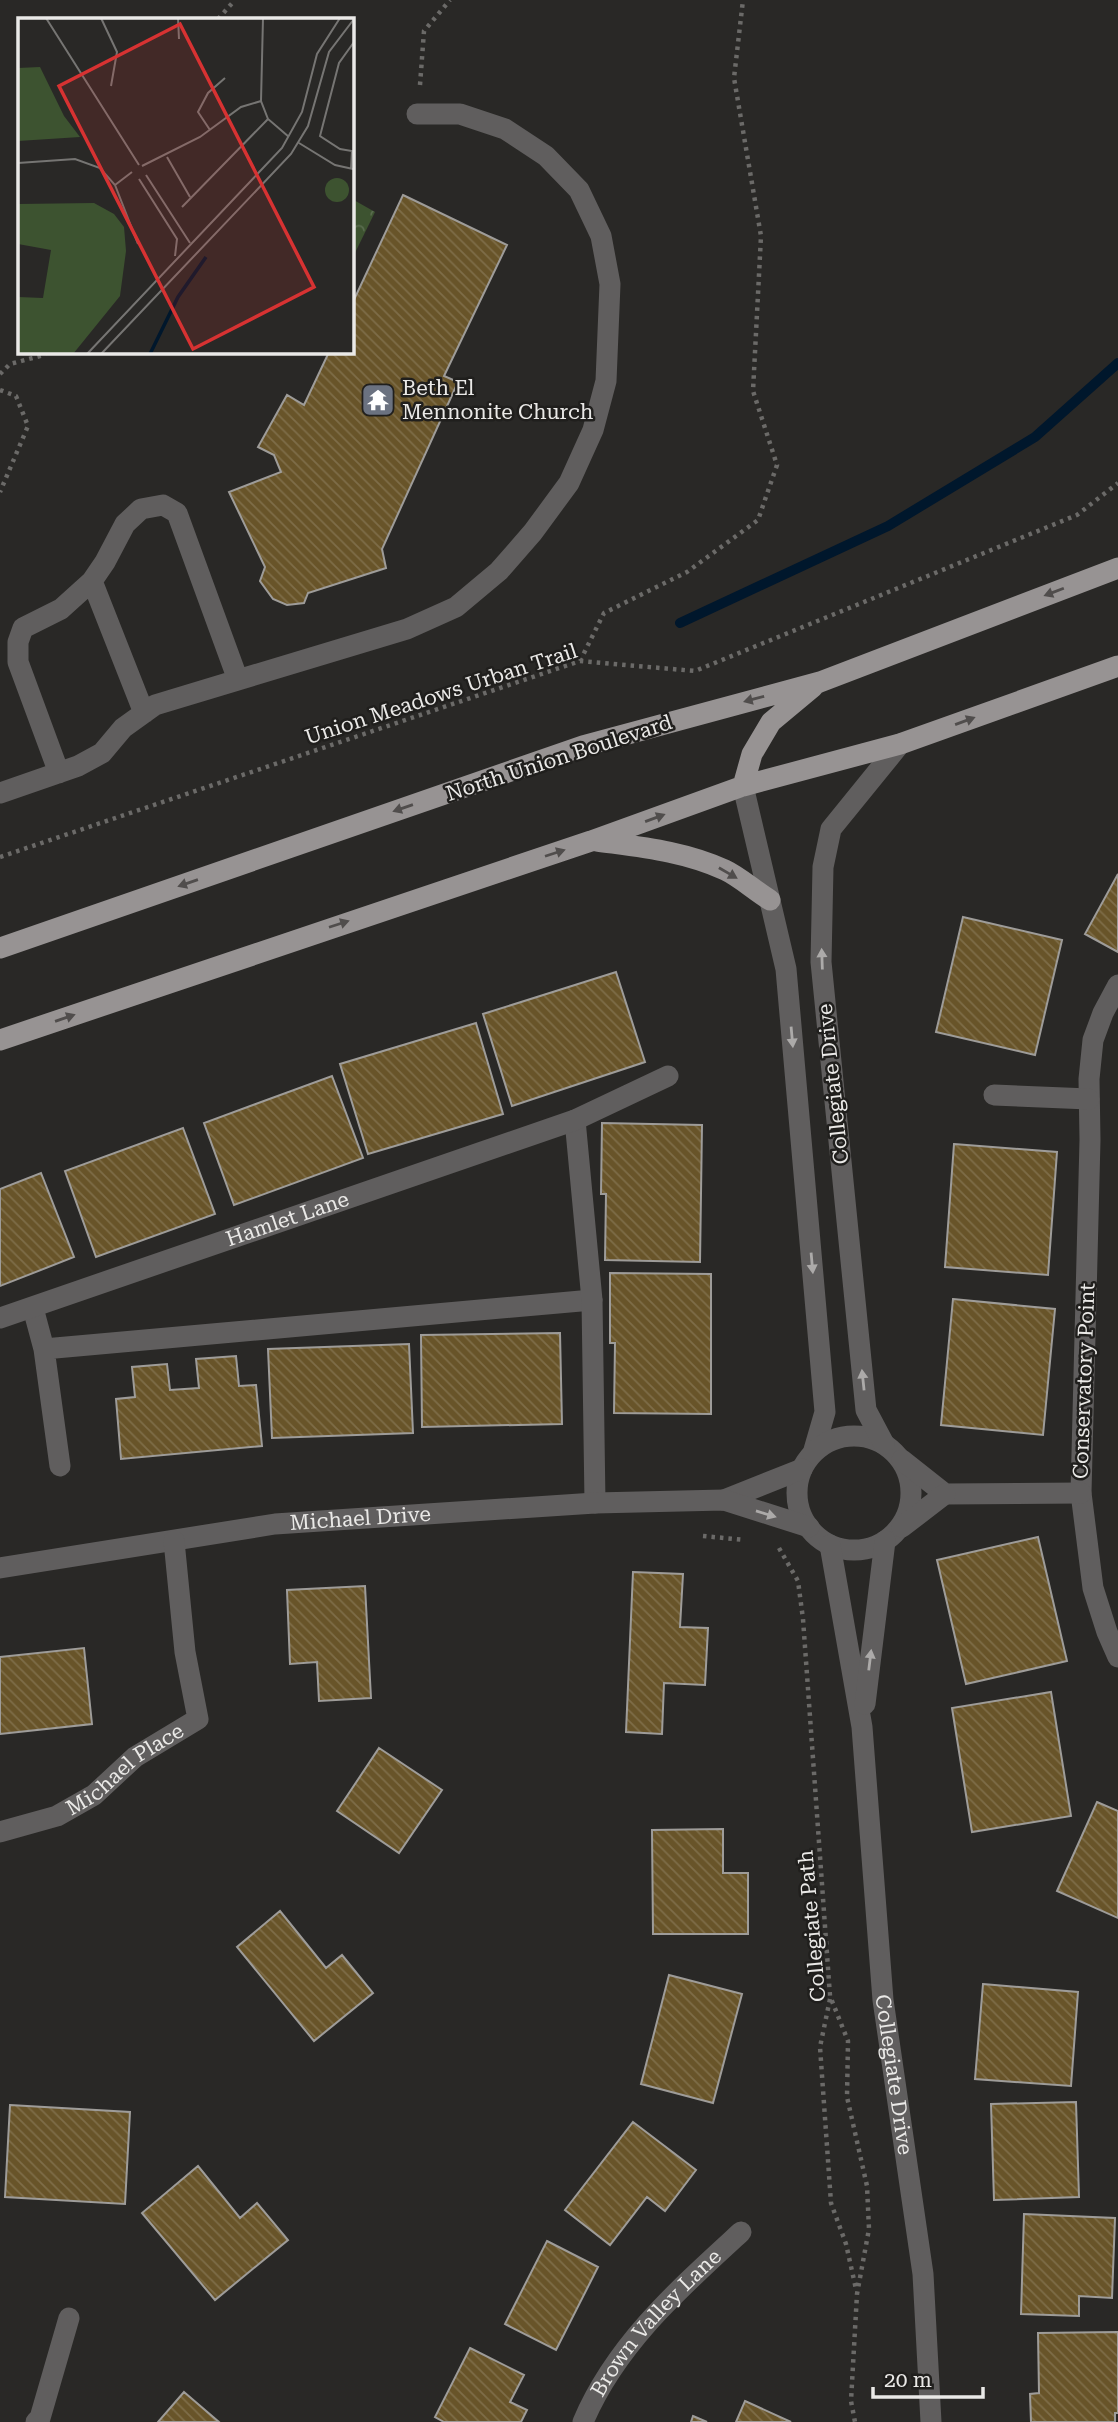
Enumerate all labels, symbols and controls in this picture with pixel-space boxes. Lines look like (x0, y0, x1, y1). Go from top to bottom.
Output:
inset map (18, 18, 354, 354)
place label: Beth El Mennonite Church (402, 376, 594, 424)
temple icon: Beth El Mennonite Church (359, 381, 397, 419)
one-way arrow (1044, 587, 1065, 598)
street label: Union Meadows Urban Trail (302, 638, 581, 749)
one-way arrow (744, 695, 765, 705)
street label: North Union Boulevard (443, 710, 676, 806)
one-way arrow (954, 715, 975, 726)
one-way arrow (393, 803, 414, 814)
one-way arrow (645, 812, 666, 823)
one-way arrow (544, 847, 565, 857)
one-way arrow (718, 867, 737, 879)
one-way arrow (178, 878, 199, 889)
one-way arrow (328, 918, 349, 929)
one-way arrow (816, 948, 827, 970)
street label: Collegiate Drive (813, 1002, 853, 1166)
one-way arrow (54, 1012, 75, 1023)
one-way arrow (787, 1026, 798, 1048)
street label: Hamlet Lane (223, 1187, 352, 1251)
one-way arrow (807, 1253, 818, 1275)
street label: Conservatory Point (1069, 1282, 1099, 1479)
one-way arrow (857, 1369, 868, 1391)
street label: Michael Drive (289, 1502, 432, 1535)
one-way arrow (756, 1509, 777, 1519)
one-way arrow (865, 1649, 876, 1671)
street label: Michael Place (62, 1718, 188, 1820)
street label: Collegiate Path (793, 1849, 831, 2003)
street label: Collegiate Drive (870, 1993, 917, 2156)
street label: Brown Valley Lane (586, 2244, 726, 2401)
scale bar (873, 2356, 983, 2400)
text: 20 m (884, 2368, 932, 2392)

